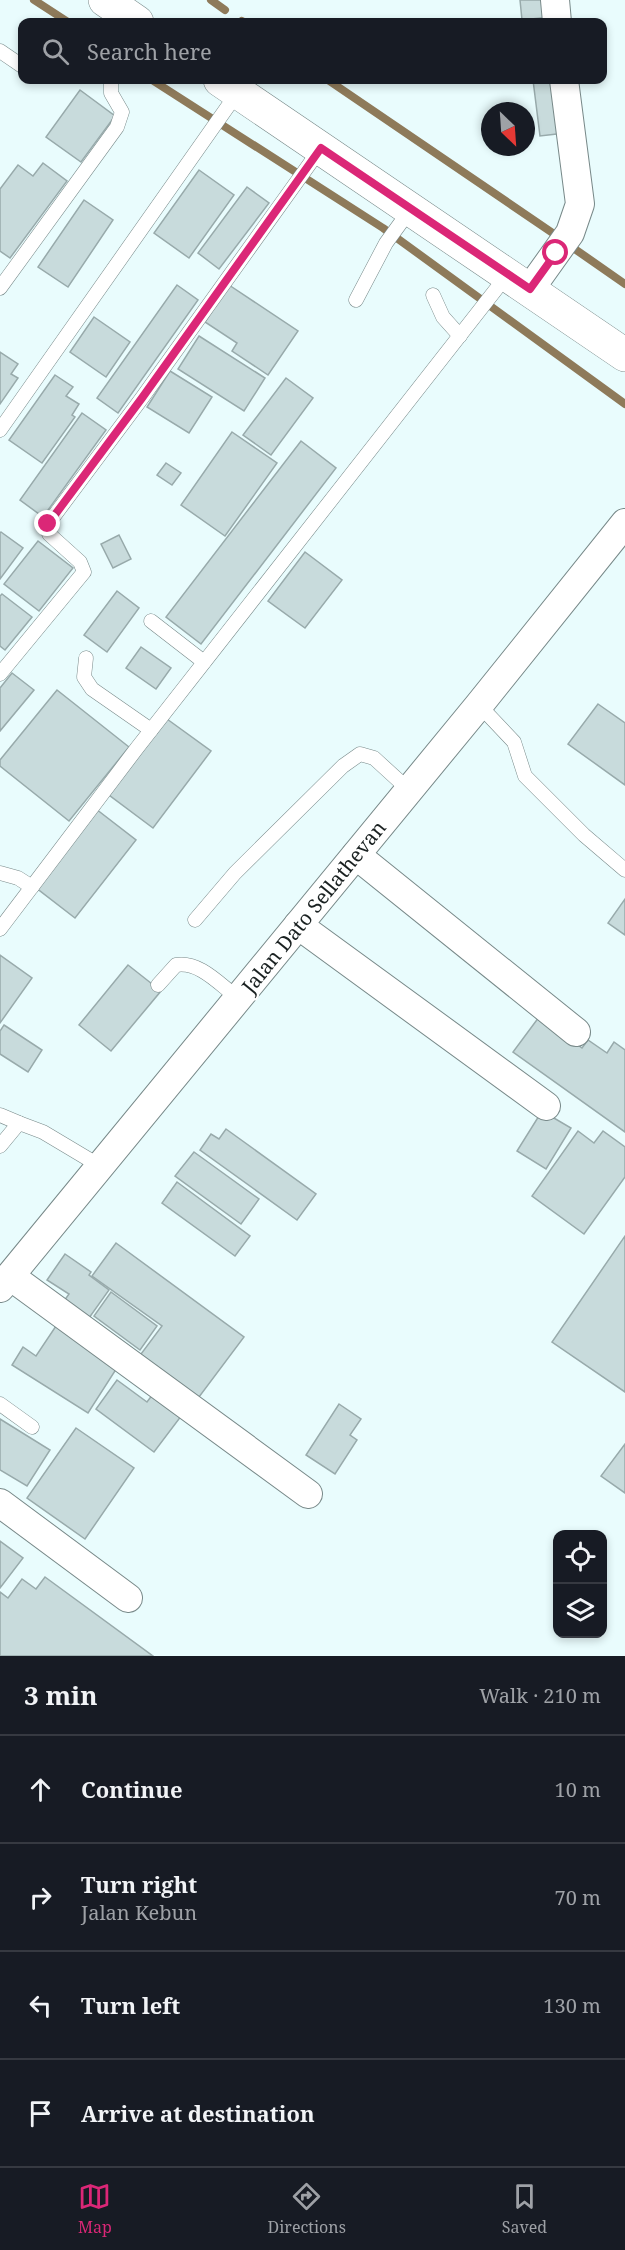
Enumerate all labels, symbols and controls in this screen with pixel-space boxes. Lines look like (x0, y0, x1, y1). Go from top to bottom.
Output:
search box (18, 18, 607, 84)
icon: search (39, 35, 72, 68)
text: Search here (87, 36, 212, 66)
north arrow (481, 102, 535, 156)
route start (542, 239, 568, 265)
route end (34, 510, 60, 536)
street label: Jalan Dato Sellathevan (235, 815, 392, 999)
map controls (553, 1530, 607, 1638)
button: locate (553, 1530, 607, 1584)
button: layers (553, 1584, 607, 1638)
text: 3 min (24, 1677, 98, 1713)
text: Walk · 210 m (479, 1682, 601, 1709)
icon: ahead (24, 1773, 57, 1806)
text: Continue (81, 1774, 183, 1804)
text: 10 m (555, 1776, 601, 1803)
text: Turn right (81, 1869, 197, 1899)
icon: right (24, 1881, 57, 1914)
text: 70 m (555, 1884, 601, 1911)
text: Jalan Kebun (81, 1899, 197, 1926)
icon: left (24, 1989, 57, 2022)
text: Turn left (81, 1990, 180, 2020)
text: 130 m (543, 1992, 601, 2019)
icon: arrive (24, 2097, 57, 2130)
text: Arrive at destination (81, 2098, 315, 2128)
tab: Map (78, 2180, 112, 2238)
tab: Directions (268, 2180, 346, 2238)
tab: Saved (502, 2180, 547, 2238)

